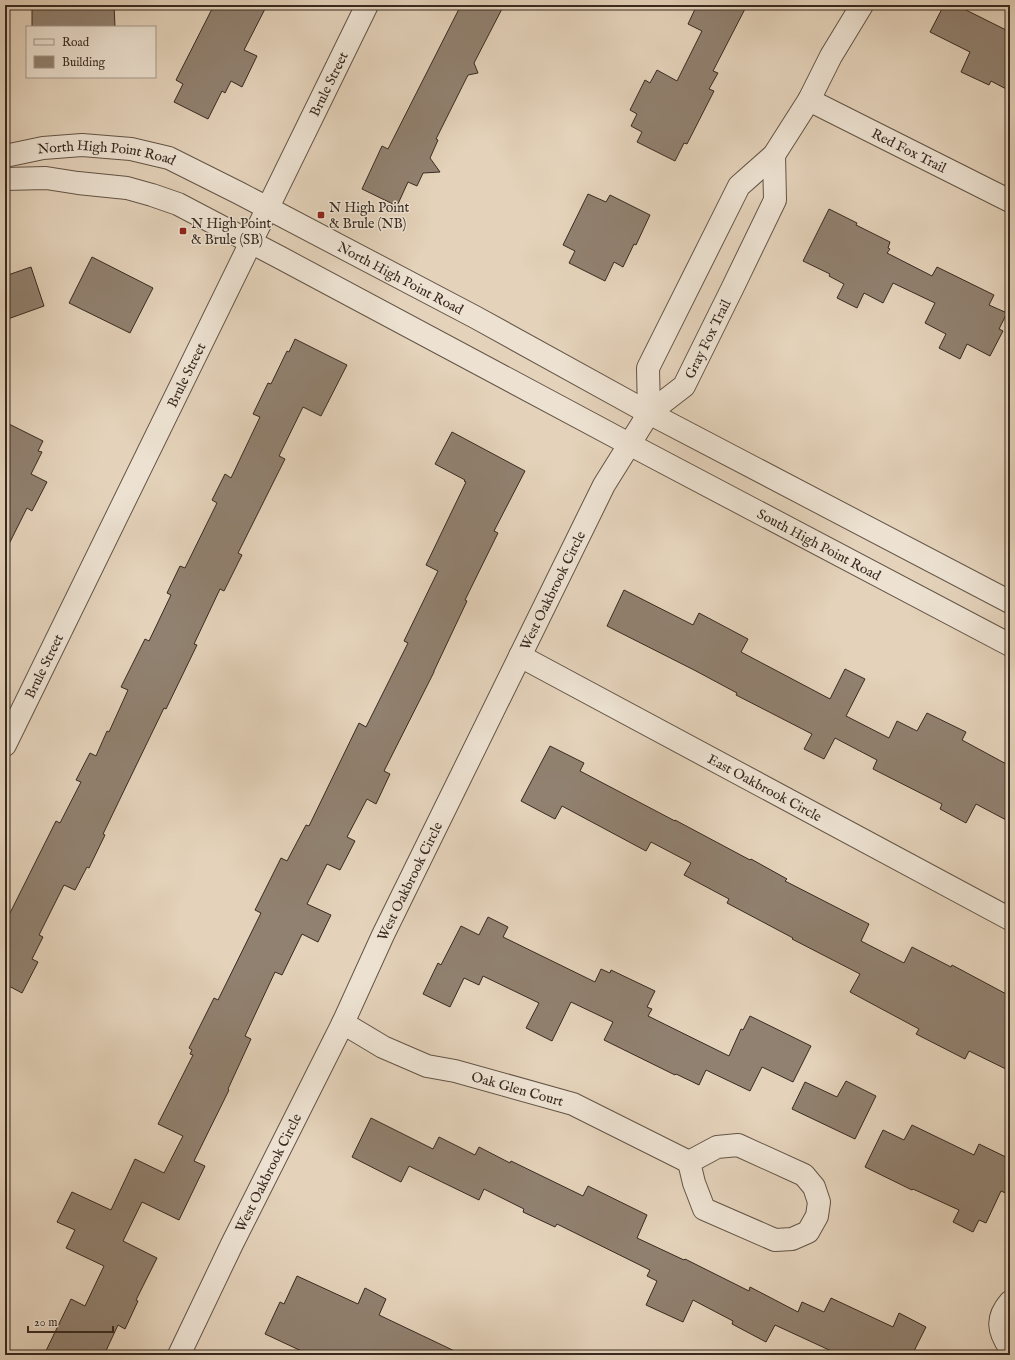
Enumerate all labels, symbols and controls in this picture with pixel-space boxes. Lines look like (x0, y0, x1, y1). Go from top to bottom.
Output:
legend (26, 26, 156, 78)
text: Road (62, 35, 90, 50)
street label: Brule Street (306, 49, 353, 120)
text: Building (62, 55, 106, 70)
street label: Red Fox Trail (868, 125, 949, 178)
street label: North High Point Road (37, 137, 179, 170)
place label: N High Point & Brule (NB) (329, 199, 410, 233)
marker: N High Point & Brule (NB) (316, 210, 326, 220)
place label: N High Point & Brule (SB) (191, 215, 272, 249)
marker: N High Point & Brule (SB) (178, 226, 188, 236)
street label: North High Point Road (334, 238, 467, 319)
street label: Gray Fox Trail (681, 297, 735, 382)
street label: Brule Street (164, 340, 210, 411)
street label: South High Point Road (754, 505, 884, 585)
street label: West Oakbrook Circle (516, 528, 590, 653)
street label: Brule Street (21, 631, 68, 702)
street label: East Oakbrook Circle (704, 750, 825, 827)
street label: West Oakbrook Circle (374, 819, 447, 944)
street label: Oak Glen Court (469, 1068, 566, 1111)
street label: West Oakbrook Circle (232, 1110, 306, 1235)
scale bar (28, 1308, 113, 1334)
text: 20 m (34, 1315, 57, 1330)

